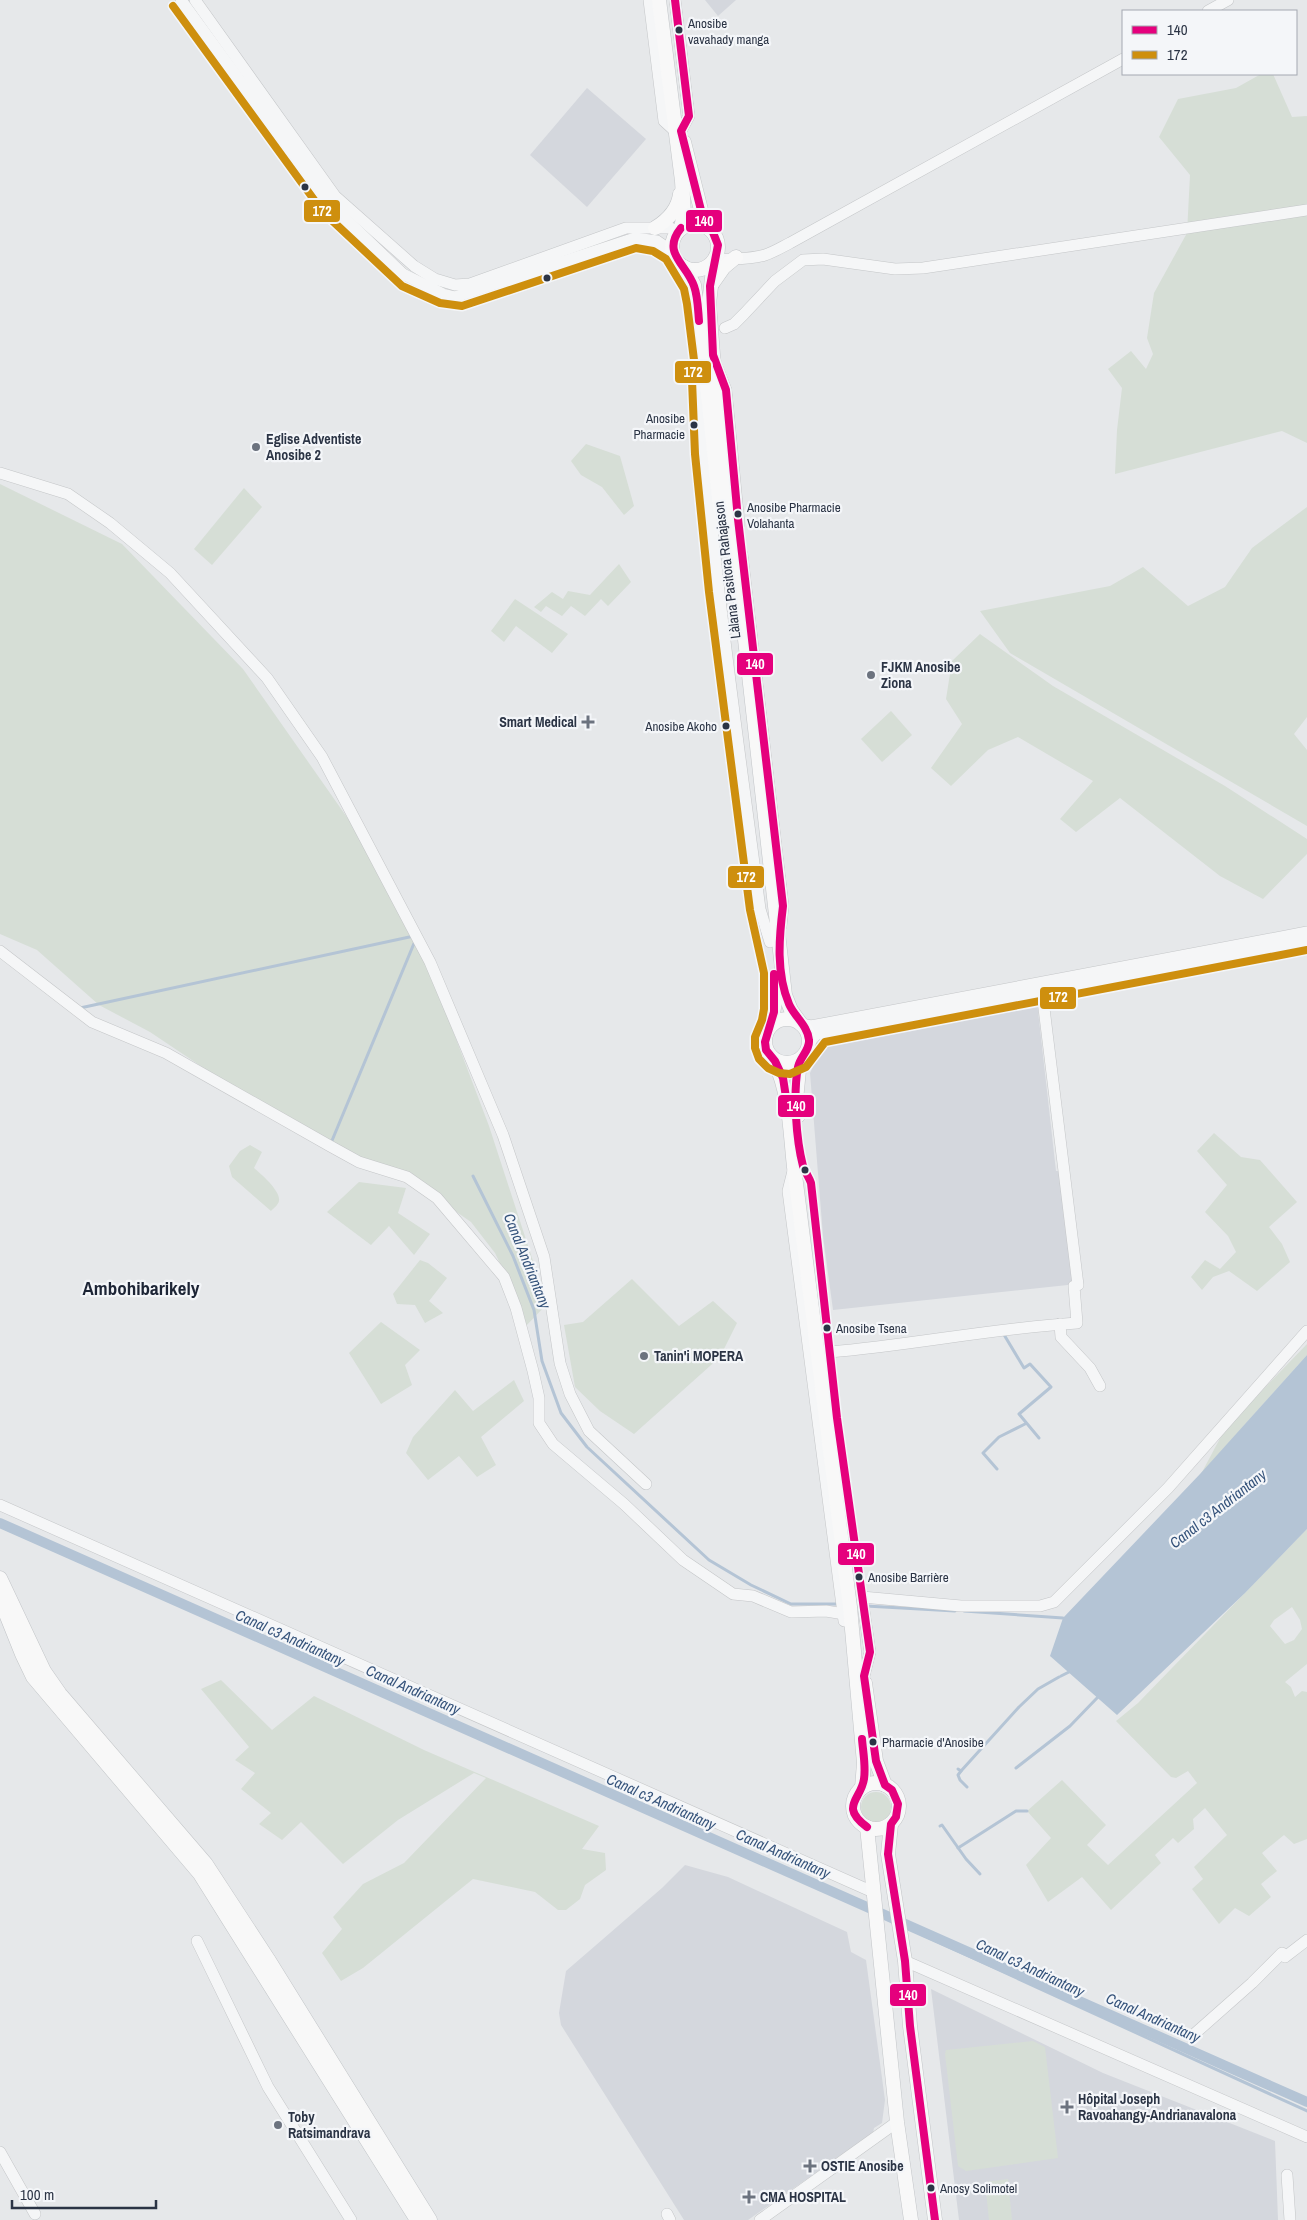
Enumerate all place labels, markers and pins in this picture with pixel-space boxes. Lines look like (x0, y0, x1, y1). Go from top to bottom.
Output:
place label: Anosibe vavahady manga (687, 15, 769, 48)
marker: Anosibe vavahady manga (674, 25, 684, 35)
unlabelled marker (300, 182, 310, 192)
unlabelled marker (542, 273, 552, 283)
place label: Anosibe Pharmacie (633, 410, 685, 443)
marker: Anosibe Pharmacie (689, 420, 699, 430)
place label: Eglise Adventiste Anosibe 2 (266, 430, 361, 464)
marker: Eglise Adventiste Anosibe 2 (250, 441, 262, 453)
place label: Anosibe Pharmacie Volahanta (746, 499, 841, 532)
marker: Anosibe Pharmacie Volahanta (733, 509, 743, 519)
place label: FJKM Anosibe Ziona (881, 658, 960, 692)
marker: FJKM Anosibe Ziona (865, 669, 877, 681)
place label: Smart Medical (499, 713, 577, 731)
marker: Smart Medical (581, 715, 595, 729)
place label: Anosibe Akoho (644, 718, 717, 735)
marker: Anosibe Akoho (721, 721, 731, 731)
unlabelled marker (800, 1165, 810, 1175)
place label: Anosibe Tsena (835, 1320, 907, 1337)
marker: Anosibe Tsena (822, 1323, 832, 1333)
place label: Tanin'i MOPERA (654, 1347, 744, 1365)
marker: Tanin'i MOPERA (638, 1350, 650, 1362)
place label: Anosibe Barrière (867, 1569, 949, 1586)
marker: Anosibe Barrière (854, 1572, 864, 1582)
place label: Pharmacie d'Anosibe (882, 1734, 984, 1751)
marker: Pharmacie d'Anosibe (868, 1737, 878, 1747)
place label: Hôpital Joseph Ravoahangy-Andrianavalona (1078, 2090, 1237, 2124)
marker: Hôpital Joseph Ravoahangy-Andrianavalona (1060, 2100, 1074, 2114)
place label: Toby Ratsimandrava (288, 2108, 371, 2142)
marker: Toby Ratsimandrava (272, 2119, 284, 2131)
place label: OSTIE Anosibe (821, 2157, 904, 2175)
marker: OSTIE Anosibe (803, 2159, 817, 2173)
place label: Anosy Solimotel (939, 2180, 1017, 2197)
marker: Anosy Solimotel (926, 2183, 936, 2193)
place label: CMA HOSPITAL (760, 2188, 846, 2206)
marker: CMA HOSPITAL (742, 2190, 756, 2204)

